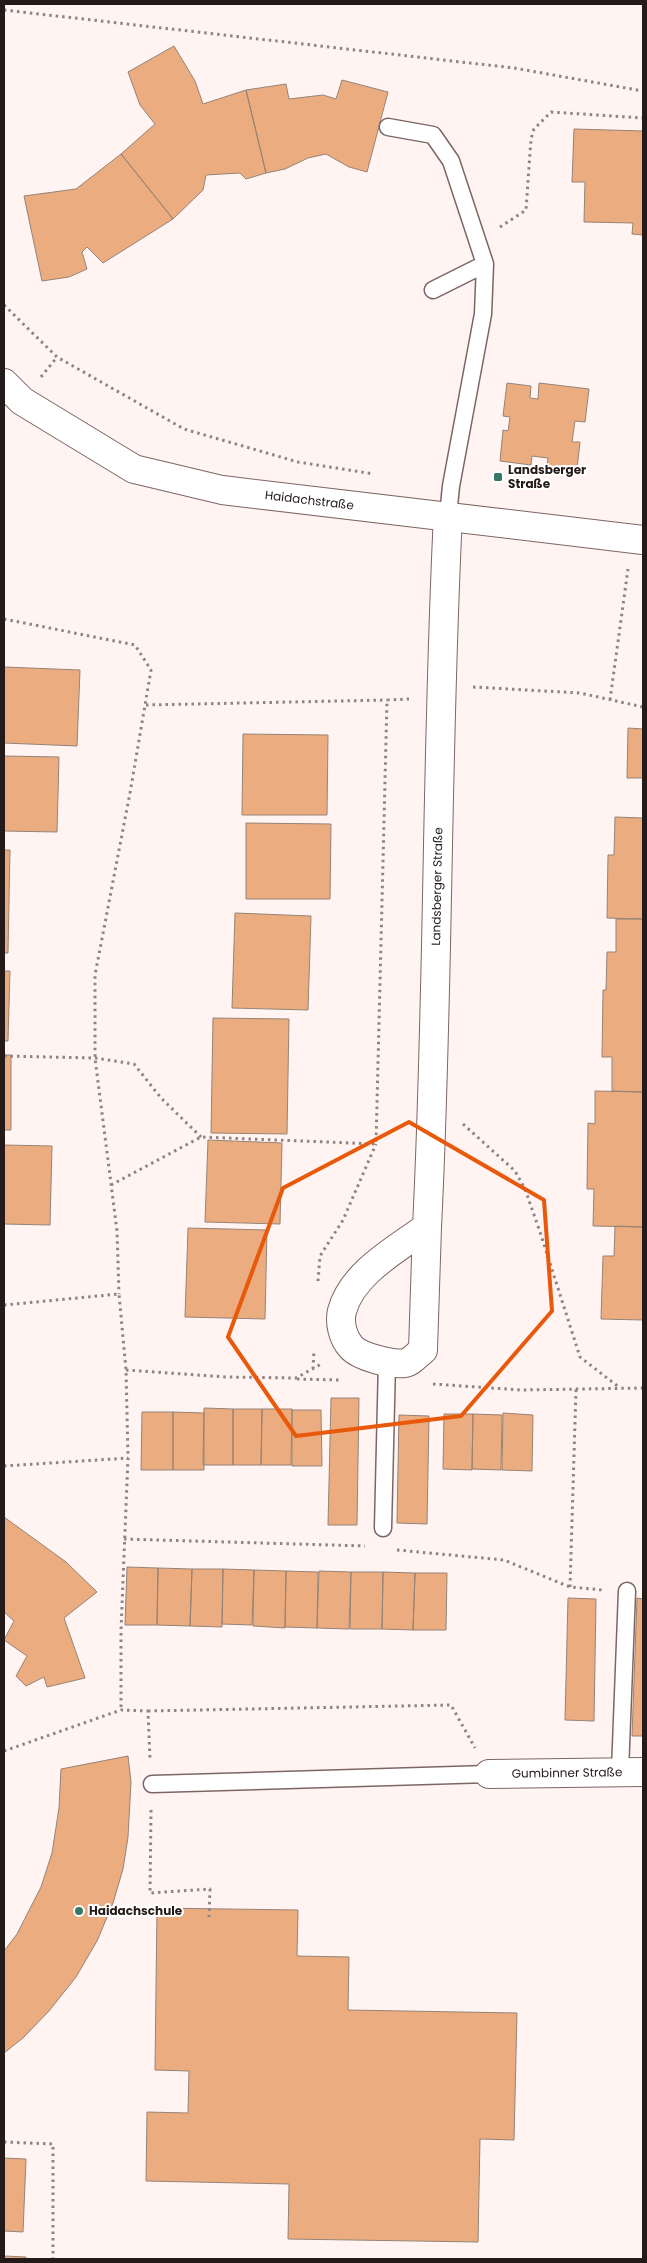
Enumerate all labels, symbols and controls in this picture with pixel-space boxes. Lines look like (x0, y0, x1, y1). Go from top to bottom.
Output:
place label: Landsberger Straße (508, 461, 586, 492)
marker: Landsberger Straße (492, 471, 504, 483)
street label: Haidachstraße (264, 486, 355, 514)
street label: Landsberger Straße (427, 827, 446, 946)
street label: Gumbinner Straße (512, 1763, 622, 1782)
place label: Haidachschule (89, 1902, 183, 1919)
marker: Haidachschule (73, 1905, 85, 1917)

